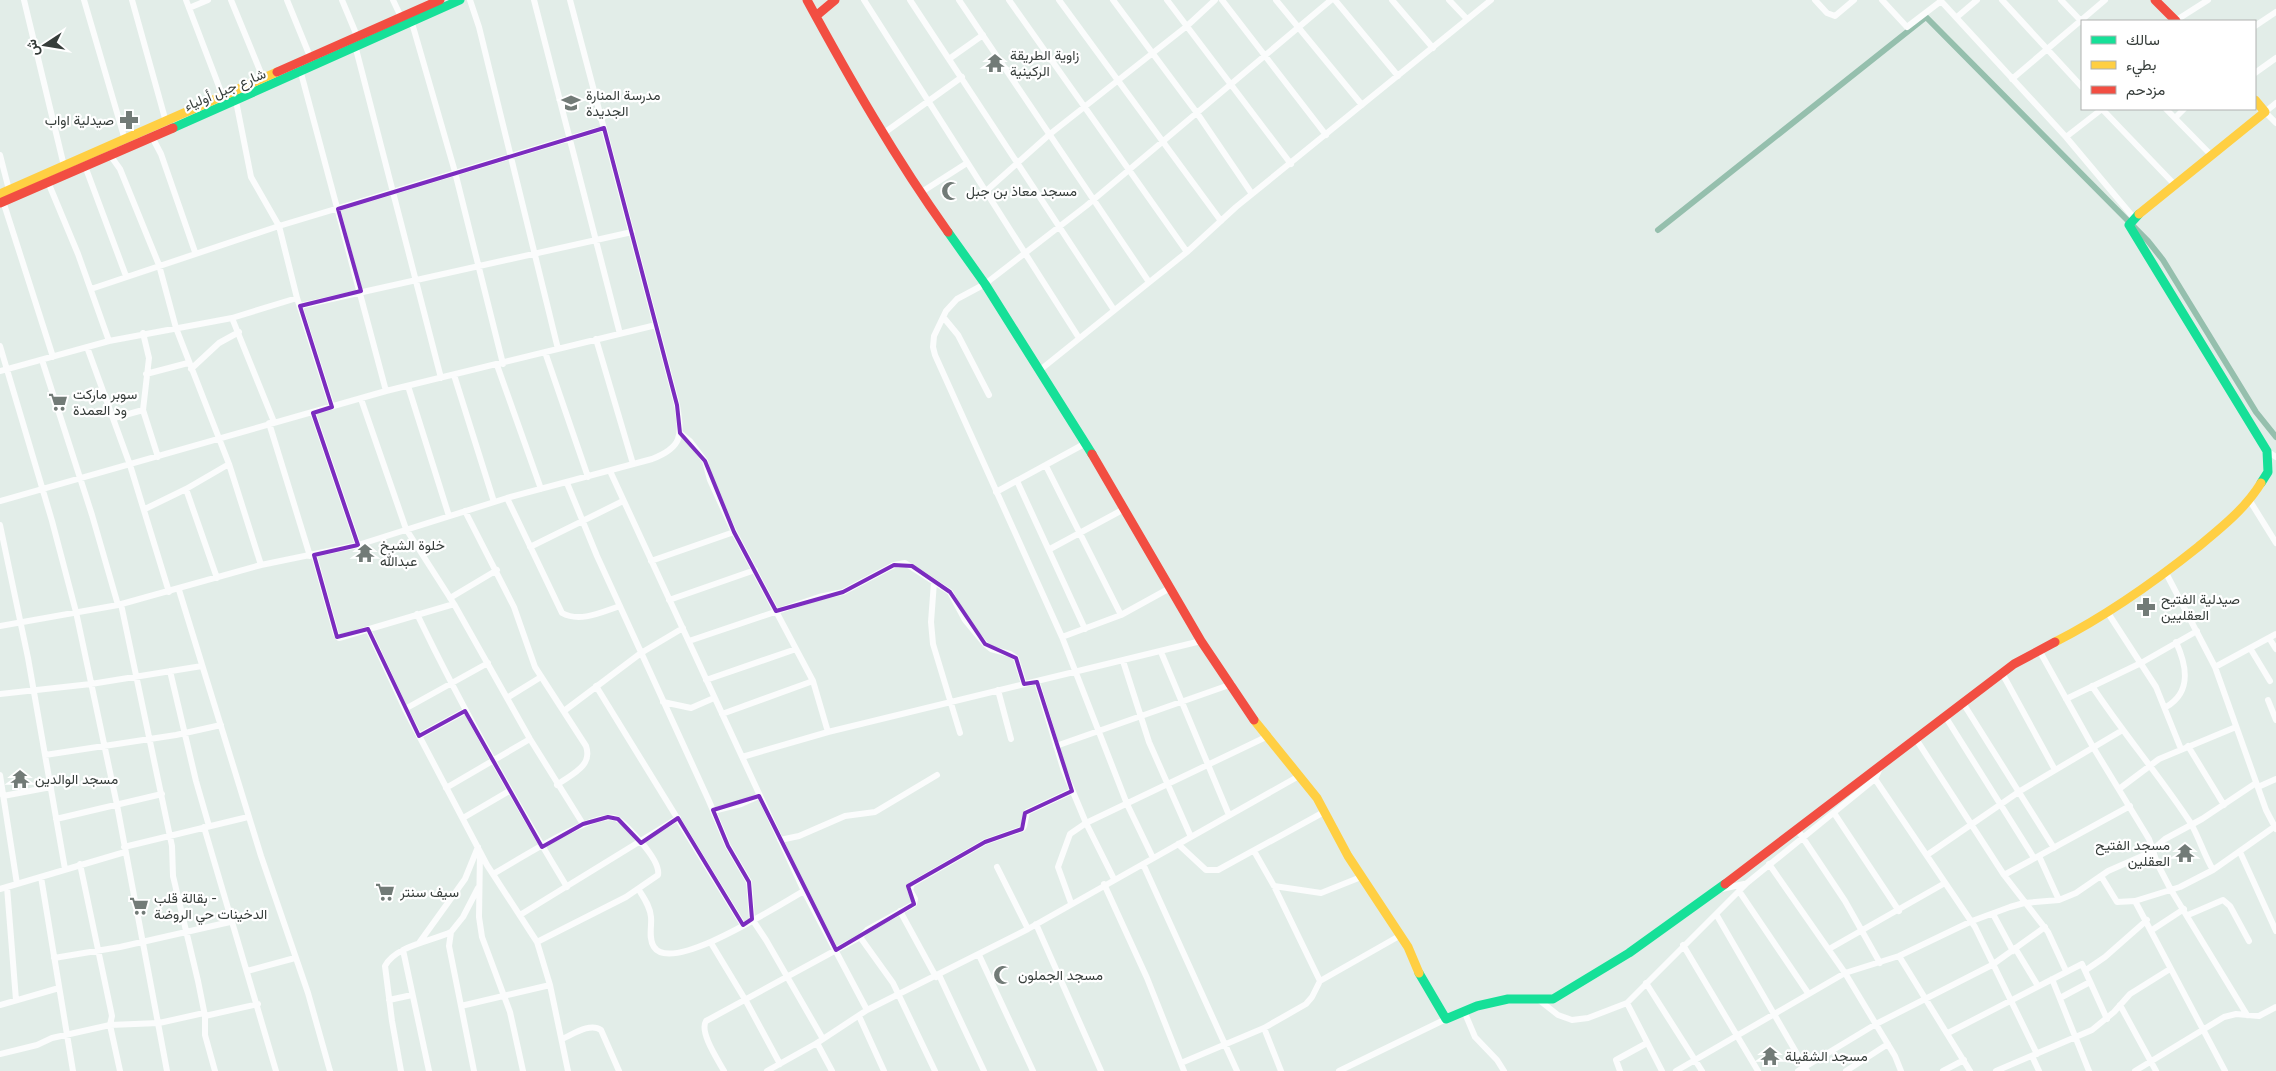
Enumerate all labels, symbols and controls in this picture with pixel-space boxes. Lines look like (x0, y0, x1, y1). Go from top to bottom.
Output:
north arrow (20, 20, 70, 70)
legend (2081, 20, 2256, 110)
text: سالك (2126, 31, 2160, 49)
text: ش (23, 37, 43, 58)
place label: زاوية الطريقة الركينية (1010, 47, 1080, 80)
temple icon: زاوية الطريقة الركينية (984, 52, 1006, 74)
text: بطيء (2126, 56, 2156, 78)
street label: شارع جبل أولياء (182, 65, 269, 117)
text: مزدحم (2126, 81, 2165, 100)
place label: مدرسة المنارة الجديدة (586, 87, 661, 120)
school or university icon: مدرسة المنارة الجديدة (560, 92, 582, 114)
pharmacy icon: صيدلية اواب (118, 109, 140, 131)
place label: صيدلية اواب (45, 112, 114, 129)
mosque icon: مسجد معاذ بن جبل (940, 180, 962, 202)
place label: مسجد معاذ بن جبل (966, 183, 1077, 200)
place label: سوبر ماركت ود العمدة (73, 386, 137, 419)
supermarket icon: سوبر ماركت ود العمدة (47, 391, 69, 413)
place label: خلوة الشيخ عبدالله (380, 537, 445, 570)
temple icon: خلوة الشيخ عبدالله (354, 542, 376, 564)
place label: صيدلية الفتيح العقليين (2161, 591, 2240, 624)
pharmacy icon: صيدلية الفتيح العقليين (2135, 596, 2157, 618)
temple icon: مسجد الوالدين (9, 768, 31, 790)
place label: مسجد الوالدين (35, 771, 118, 788)
place label: مسجد الفتيح العقلين (2095, 837, 2170, 870)
temple icon: مسجد الفتيح العقلين (2174, 842, 2196, 864)
supermarket icon: سيف سنتر (374, 881, 396, 903)
place label: سيف سنتر (399, 884, 459, 901)
place label: بقالة قلب - الدخينات حي الروضة (154, 890, 267, 926)
supermarket icon: بقالة قلب - الدخينات حي الروضة (128, 895, 150, 917)
mosque icon: مسجد الجملون (992, 964, 1014, 986)
place label: مسجد الجملون (1018, 967, 1103, 984)
temple icon: مسجد الشقيلة (1759, 1045, 1781, 1067)
place label: مسجد الشقيلة (1785, 1048, 1868, 1065)

